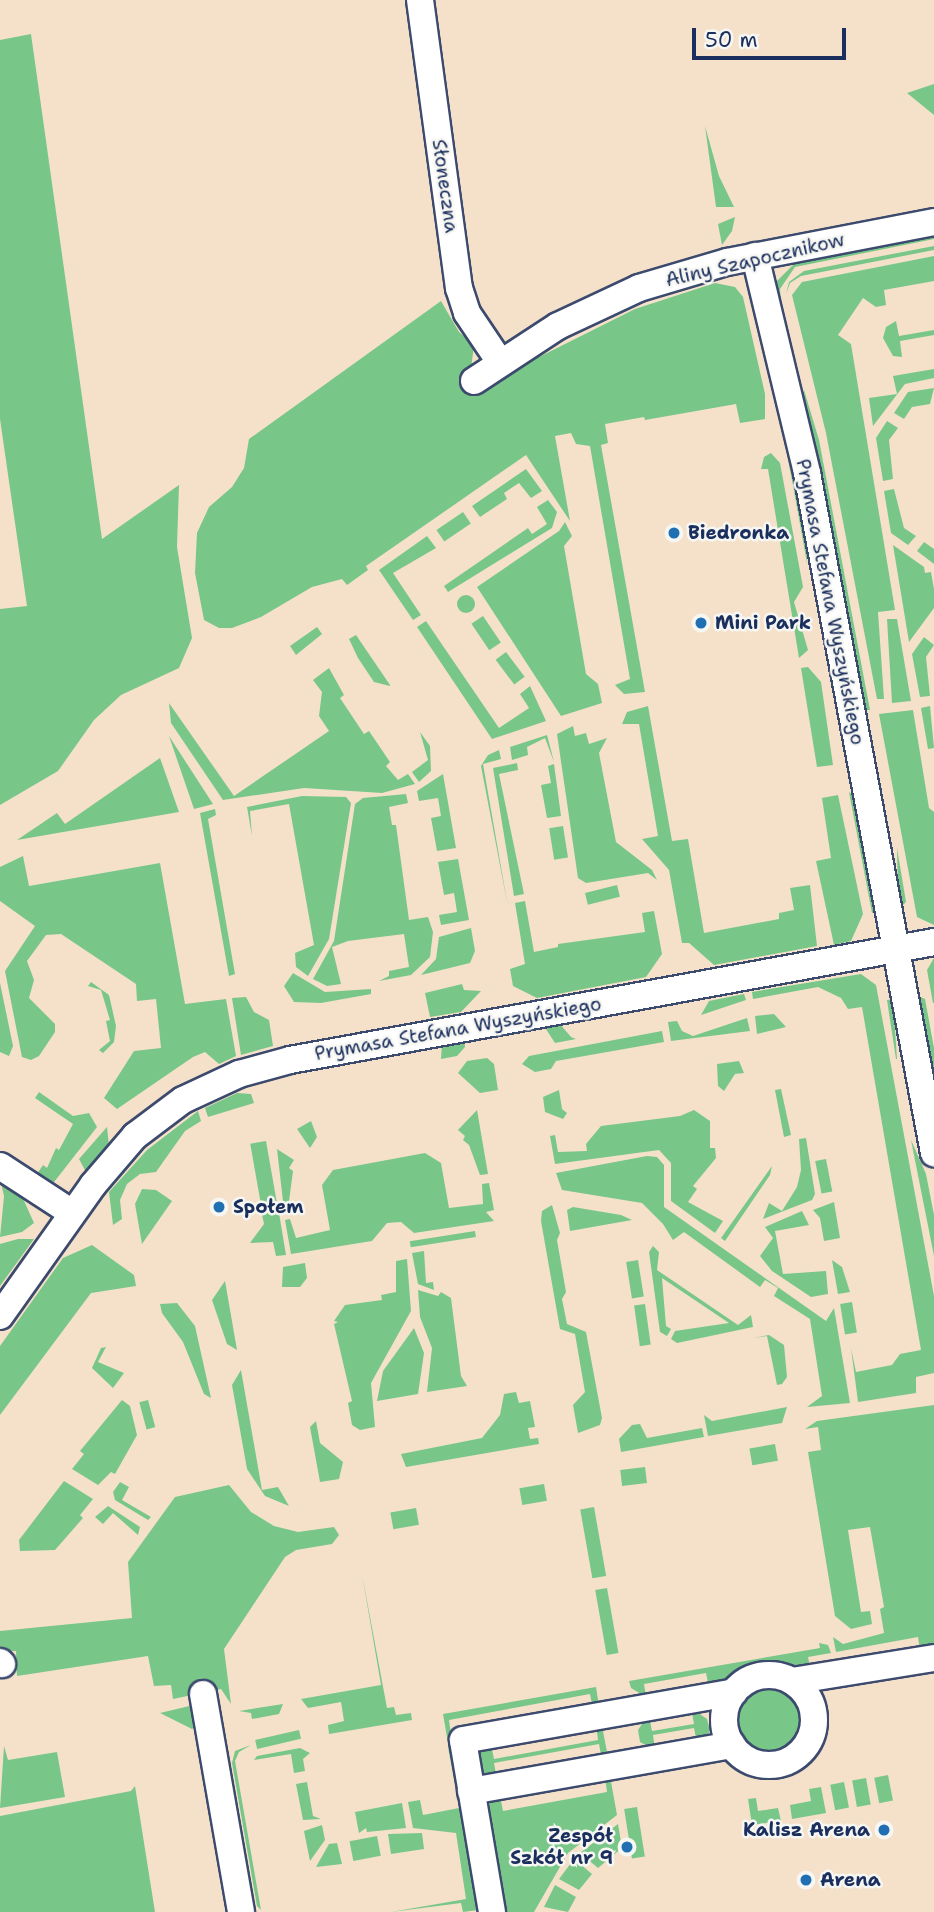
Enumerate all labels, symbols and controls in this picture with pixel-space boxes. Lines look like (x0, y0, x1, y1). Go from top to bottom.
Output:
scale bar (696, 14, 850, 58)
text: 50 m (705, 26, 758, 54)
street label: Słoneczna (427, 138, 463, 234)
street label: Aliny Szapocznikow (663, 228, 847, 292)
street label: Prymasa Stefana Wyszyńskiego (791, 457, 869, 747)
place label: Biedronka (688, 522, 789, 544)
marker: Biedronka (666, 525, 682, 541)
place label: Mini Park (715, 612, 811, 634)
marker: Mini Park (693, 615, 709, 631)
street label: Prymasa Stefana Wyszyńskiego (313, 993, 603, 1065)
place label: Społem (233, 1196, 304, 1218)
marker: Społem (211, 1199, 227, 1215)
place label: Kalisz Arena (743, 1819, 870, 1841)
marker: Kalisz Arena (876, 1822, 892, 1838)
place label: Zespół Szkół nr 9 (510, 1825, 613, 1869)
marker: Zespół Szkół nr 9 (619, 1839, 635, 1855)
place label: Arena (820, 1869, 881, 1891)
marker: Arena (798, 1872, 814, 1888)

